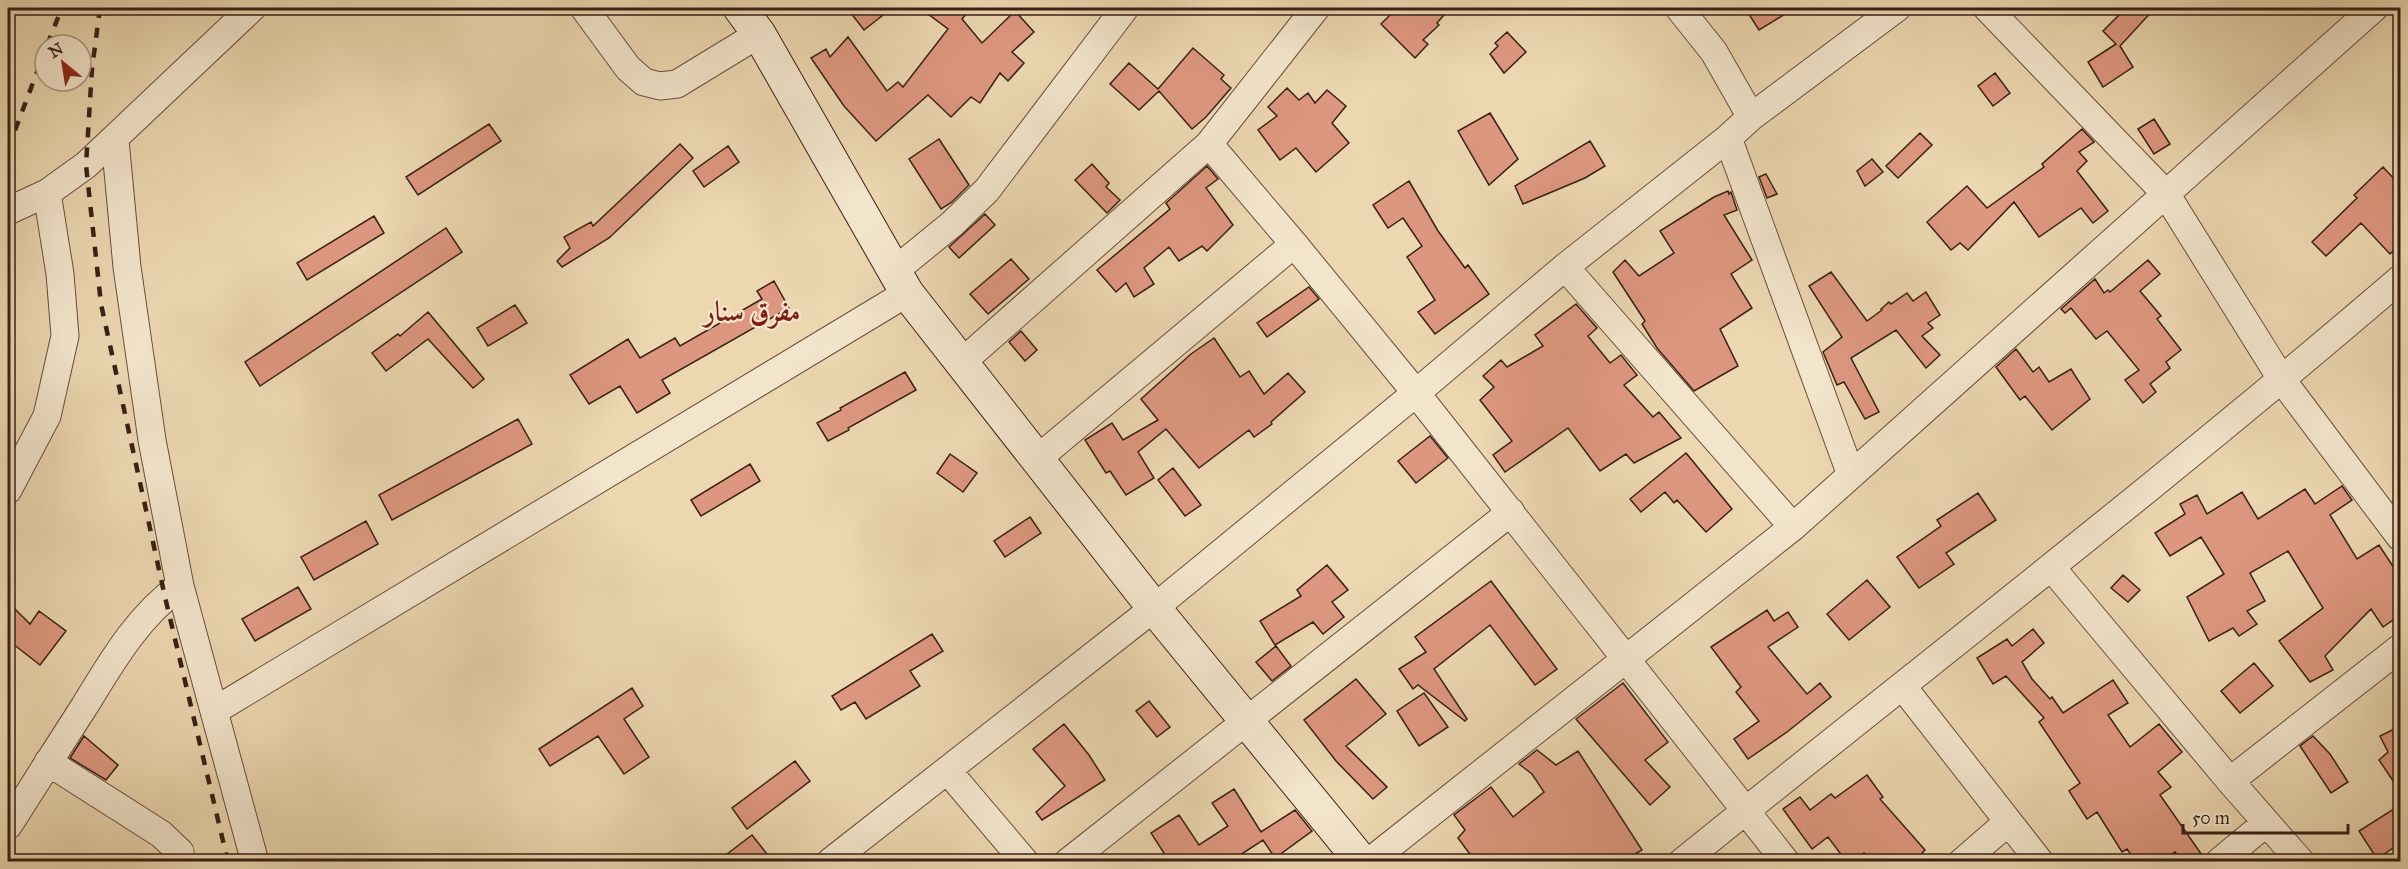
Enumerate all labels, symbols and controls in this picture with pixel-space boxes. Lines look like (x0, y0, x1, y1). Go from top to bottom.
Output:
north arrow (33, 33, 93, 93)
text: N (45, 39, 67, 62)
district label: مفرق سنار (701, 294, 800, 330)
scale bar (2183, 797, 2348, 835)
text: 50 m (2192, 807, 2230, 829)

